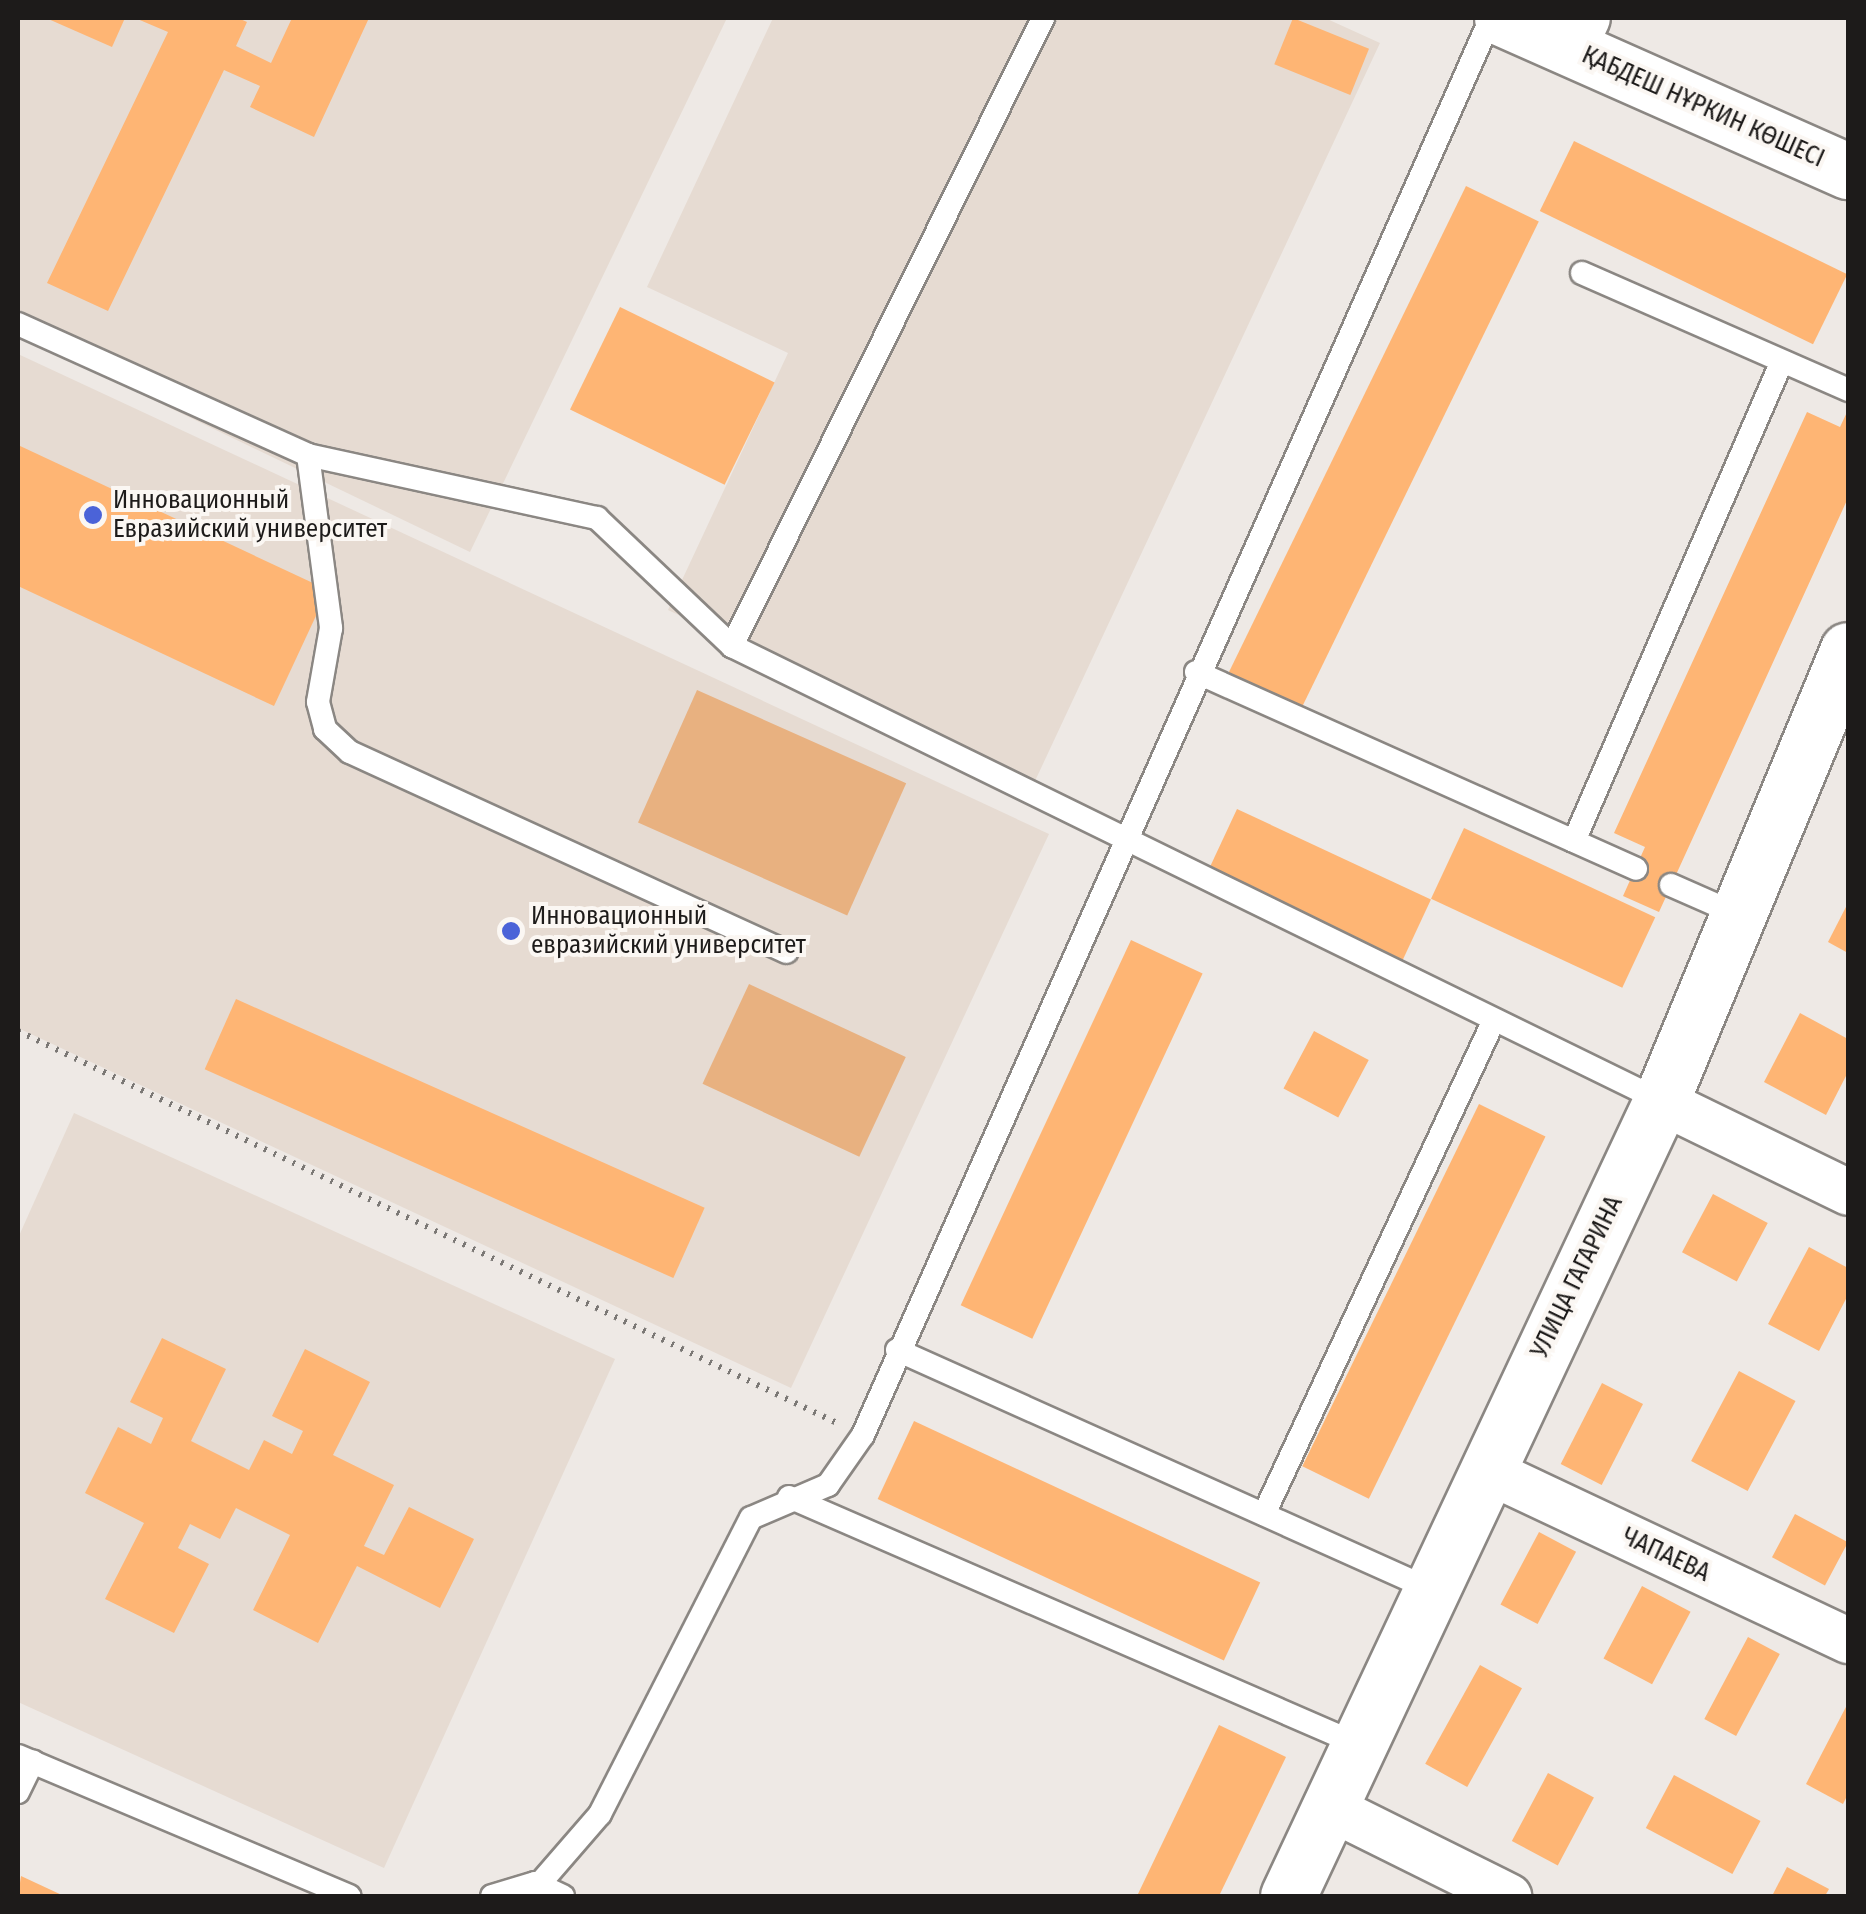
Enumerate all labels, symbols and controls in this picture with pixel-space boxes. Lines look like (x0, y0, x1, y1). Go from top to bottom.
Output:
street label: ҚАБДЕШ НҰРКИН КӨШЕСІ (1577, 40, 1829, 174)
place label: Инновационный Евразийский университет (113, 486, 387, 545)
marker: Инновационный Евразийский университет (82, 504, 104, 526)
place label: Инновационный евразийский университет (531, 902, 806, 961)
marker: Инновационный евразийский университет (500, 920, 522, 942)
street label: УЛИЦА ГАГАРИНА (1525, 1191, 1629, 1363)
street label: ЧАПАЕВА (1617, 1522, 1715, 1588)

